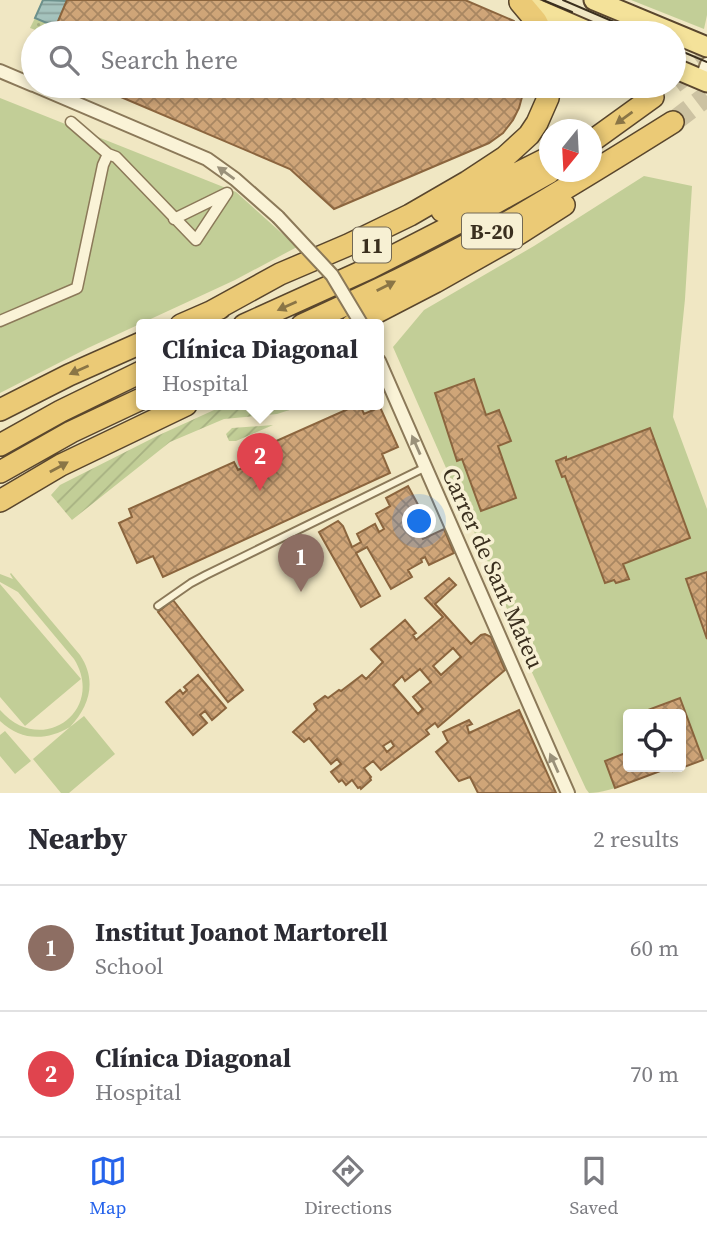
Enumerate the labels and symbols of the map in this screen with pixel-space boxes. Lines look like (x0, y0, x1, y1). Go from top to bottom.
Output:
one-way arrow (615, 110, 633, 124)
north arrow (539, 119, 602, 182)
one-way arrow (217, 166, 236, 180)
road number: B-20 (462, 214, 522, 248)
road number: 11 (353, 228, 391, 262)
one-way arrow (376, 280, 396, 291)
one-way arrow (276, 301, 297, 312)
one-way arrow (68, 365, 89, 376)
pin: 2 (237, 433, 283, 491)
one-way arrow (410, 435, 422, 455)
one-way arrow (49, 461, 69, 473)
street label: Carrer de Sant Mateu (434, 462, 552, 674)
your location (402, 504, 436, 538)
pin: 1 (278, 534, 324, 592)
one-way arrow (549, 752, 560, 773)

